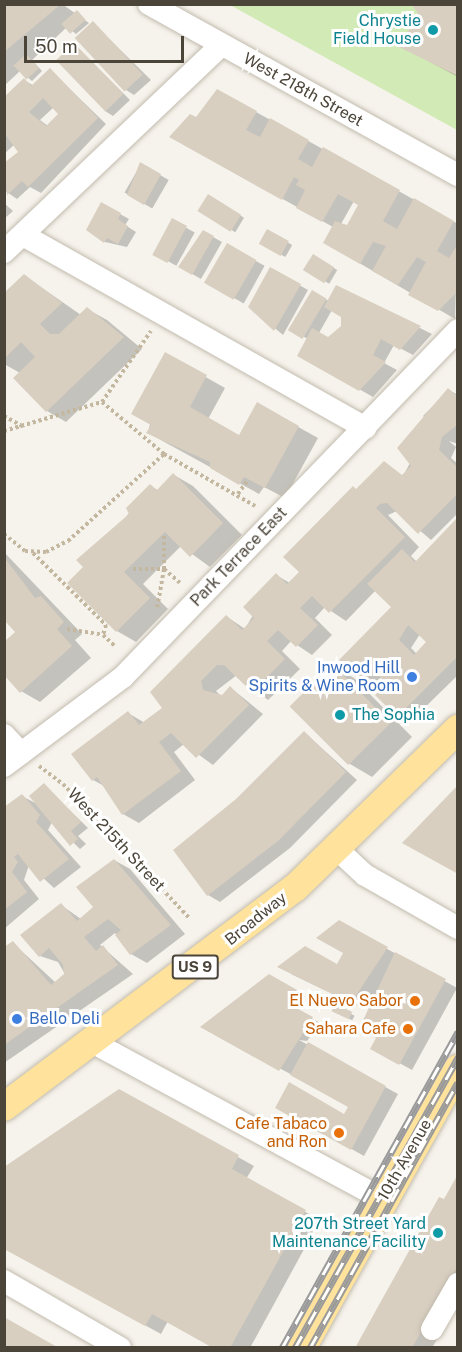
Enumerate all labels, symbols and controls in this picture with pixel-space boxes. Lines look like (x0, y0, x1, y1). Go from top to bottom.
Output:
place label: Chrystie Field House (333, 11, 421, 49)
marker: Chrystie Field House (426, 23, 440, 37)
scale bar (27, 24, 188, 62)
text: 50 m (35, 36, 78, 57)
street label: West 218th Street (240, 49, 366, 131)
street label: Park Terrace East (187, 503, 291, 611)
place label: Inwood Hill Spirits & Wine Room (248, 658, 400, 696)
marker: Inwood Hill Spirits & Wine Room (405, 670, 419, 684)
place label: The Sophia (352, 705, 435, 725)
marker: The Sophia (333, 708, 347, 722)
street label: West 215th Street (63, 784, 169, 896)
street label: Broadway (221, 888, 291, 950)
road number: US 9 (171, 955, 219, 979)
place label: El Nuevo Sabor (289, 991, 403, 1011)
marker: El Nuevo Sabor (408, 994, 422, 1008)
place label: Bello Deli (29, 1009, 100, 1029)
marker: Bello Deli (10, 1012, 24, 1026)
place label: Sahara Cafe (305, 1019, 396, 1039)
marker: Sahara Cafe (401, 1022, 415, 1036)
place label: Cafe Tabaco and Ron (235, 1114, 327, 1152)
street label: 10th Avenue (374, 1116, 436, 1204)
marker: Cafe Tabaco and Ron (332, 1126, 346, 1140)
place label: 207th Street Yard Maintenance Facility (272, 1214, 426, 1252)
marker: 207th Street Yard Maintenance Facility (431, 1226, 445, 1240)

